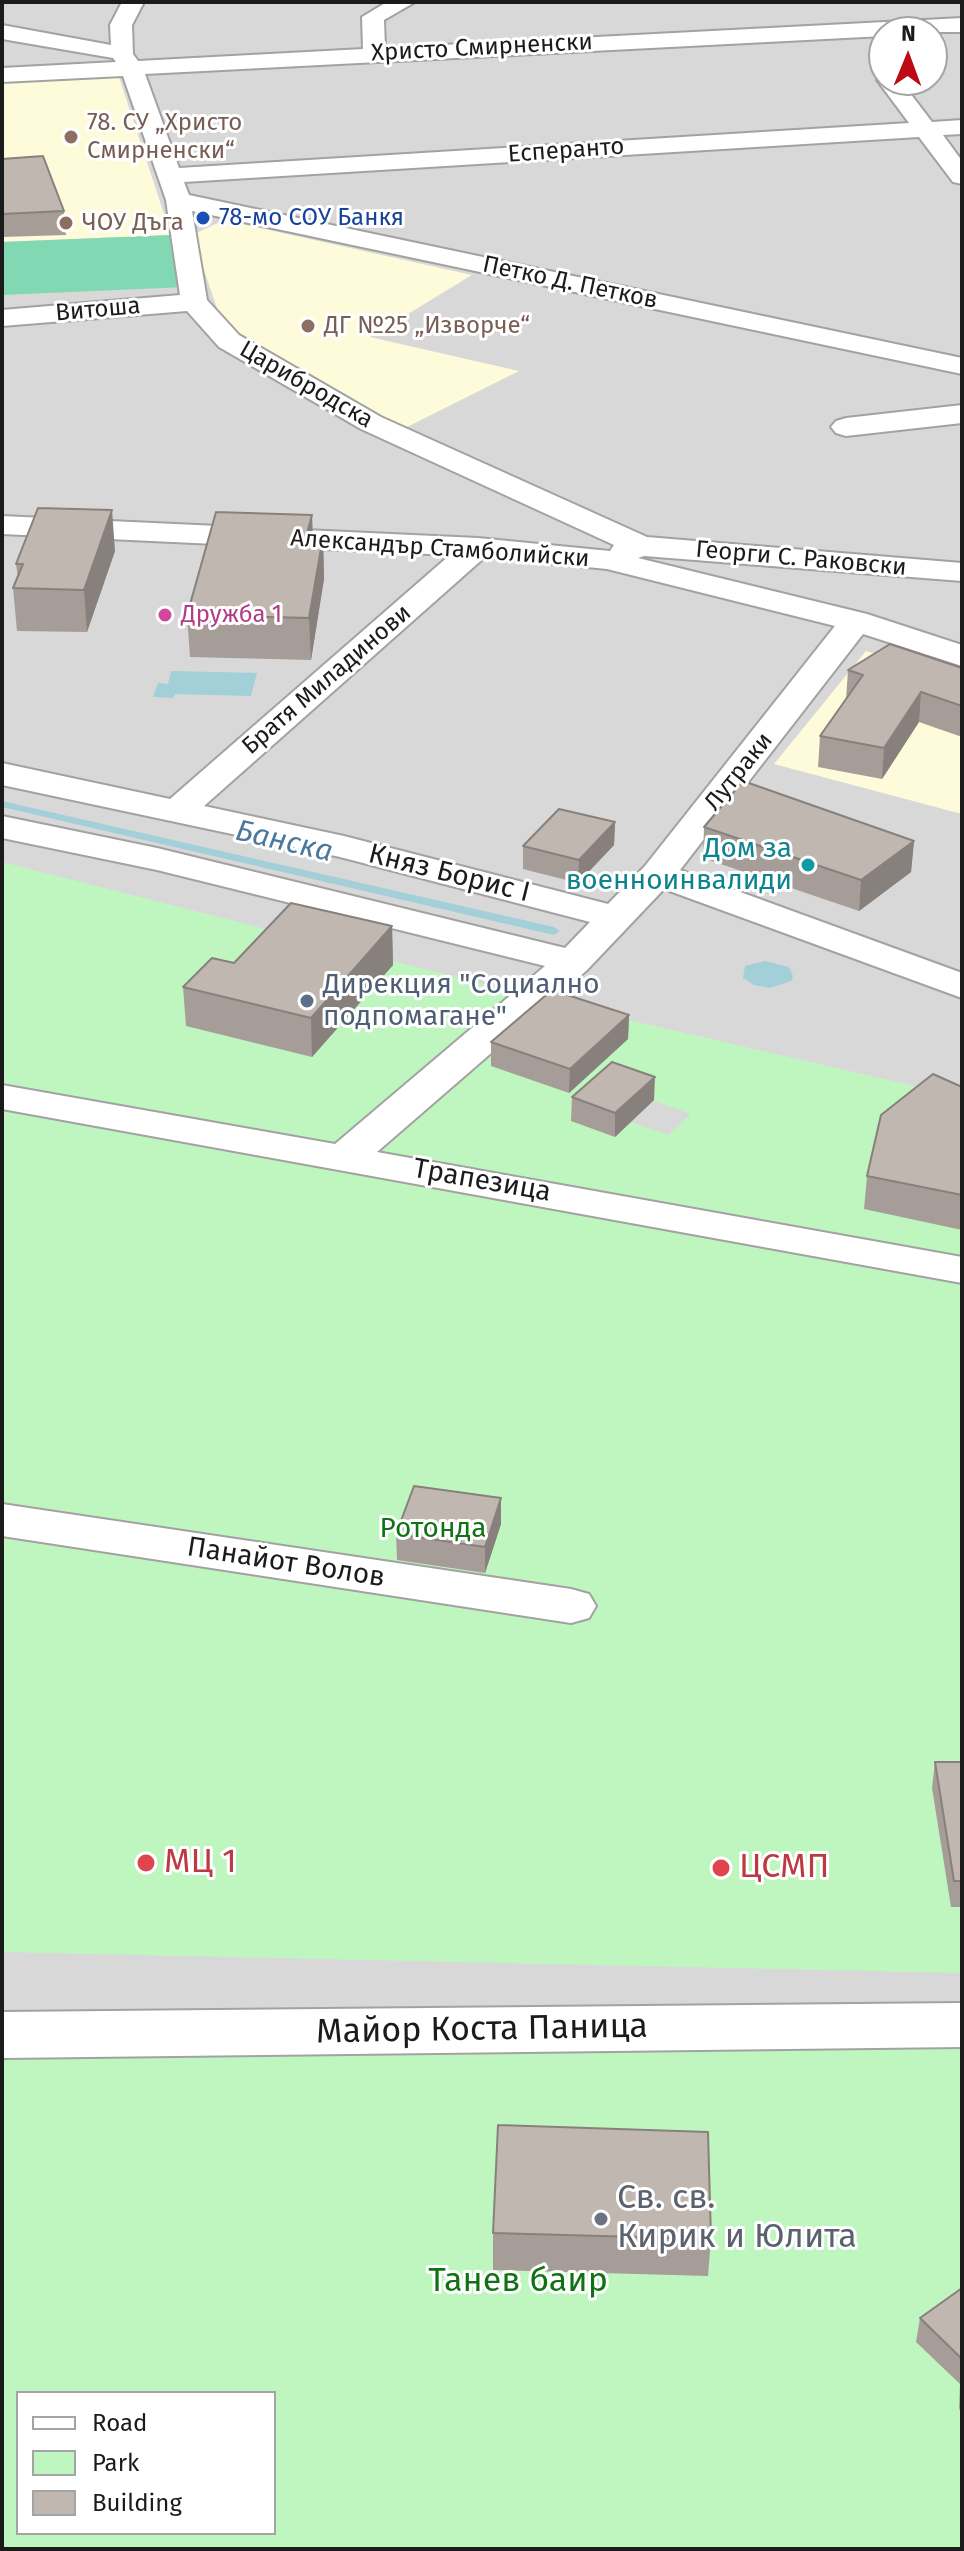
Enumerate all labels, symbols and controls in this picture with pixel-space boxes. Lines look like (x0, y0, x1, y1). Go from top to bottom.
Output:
north arrow (868, 16, 948, 96)
text: N (901, 20, 916, 47)
street label: Христо Смирненски (371, 28, 593, 68)
place label: 78. СУ „Христо Смирненски“ (87, 109, 242, 165)
marker: 78. СУ „Христо Смирненски“ (62, 128, 80, 146)
street label: Есперанто (507, 133, 625, 169)
place label: 78-мо СОУ Банкя (219, 204, 404, 232)
place label: ЧОУ Дъга (82, 209, 184, 237)
marker: 78-мо СОУ Банкя (194, 209, 212, 227)
marker: ЧОУ Дъга (57, 214, 75, 232)
street label: Петко Д. Петков (480, 250, 660, 316)
street label: Витоша (54, 292, 142, 328)
place label: ДГ №25 „Изворче“ (324, 312, 530, 340)
marker: ДГ №25 „Изворче“ (299, 317, 317, 335)
street label: Царибродска (234, 335, 378, 435)
street label: Александър Стамболийски (290, 524, 590, 574)
street label: Георги С. Раковски (694, 535, 908, 583)
street label: Братя Миладинови (237, 599, 417, 761)
place label: Дружба 1 (181, 601, 282, 629)
marker: Дружба 1 (156, 606, 174, 624)
street label: Лутраки (699, 727, 779, 817)
water label: Банска (232, 813, 336, 871)
place label: Дом за военноинвалиди (566, 832, 792, 898)
street label: Княз Борис I (365, 838, 533, 910)
marker: Дом за военноинвалиди (799, 856, 817, 874)
place label: Дирекция "Социално подпомагане" (323, 968, 599, 1034)
marker: Дирекция "Социално подпомагане" (298, 992, 316, 1010)
street label: Трапезица (410, 1152, 554, 1210)
park label: Ротонда (380, 1512, 486, 1546)
street label: Панайот Волов (185, 1531, 387, 1595)
place label: МЦ 1 (164, 1843, 237, 1883)
place label: ЦСМП (739, 1848, 829, 1888)
marker: МЦ 1 (135, 1852, 157, 1874)
marker: ЦСМП (710, 1857, 732, 1879)
street label: Майор Коста Паница (316, 2007, 648, 2053)
place label: Св. св. Кирик и Юлита (617, 2179, 857, 2258)
marker: Св. св. Кирик и Юлита (592, 2210, 610, 2228)
park label: Танев баир (428, 2262, 608, 2302)
legend (16, 2391, 276, 2535)
text: Road (92, 2409, 147, 2437)
text: Park (92, 2449, 139, 2477)
text: Building (92, 2489, 182, 2517)

